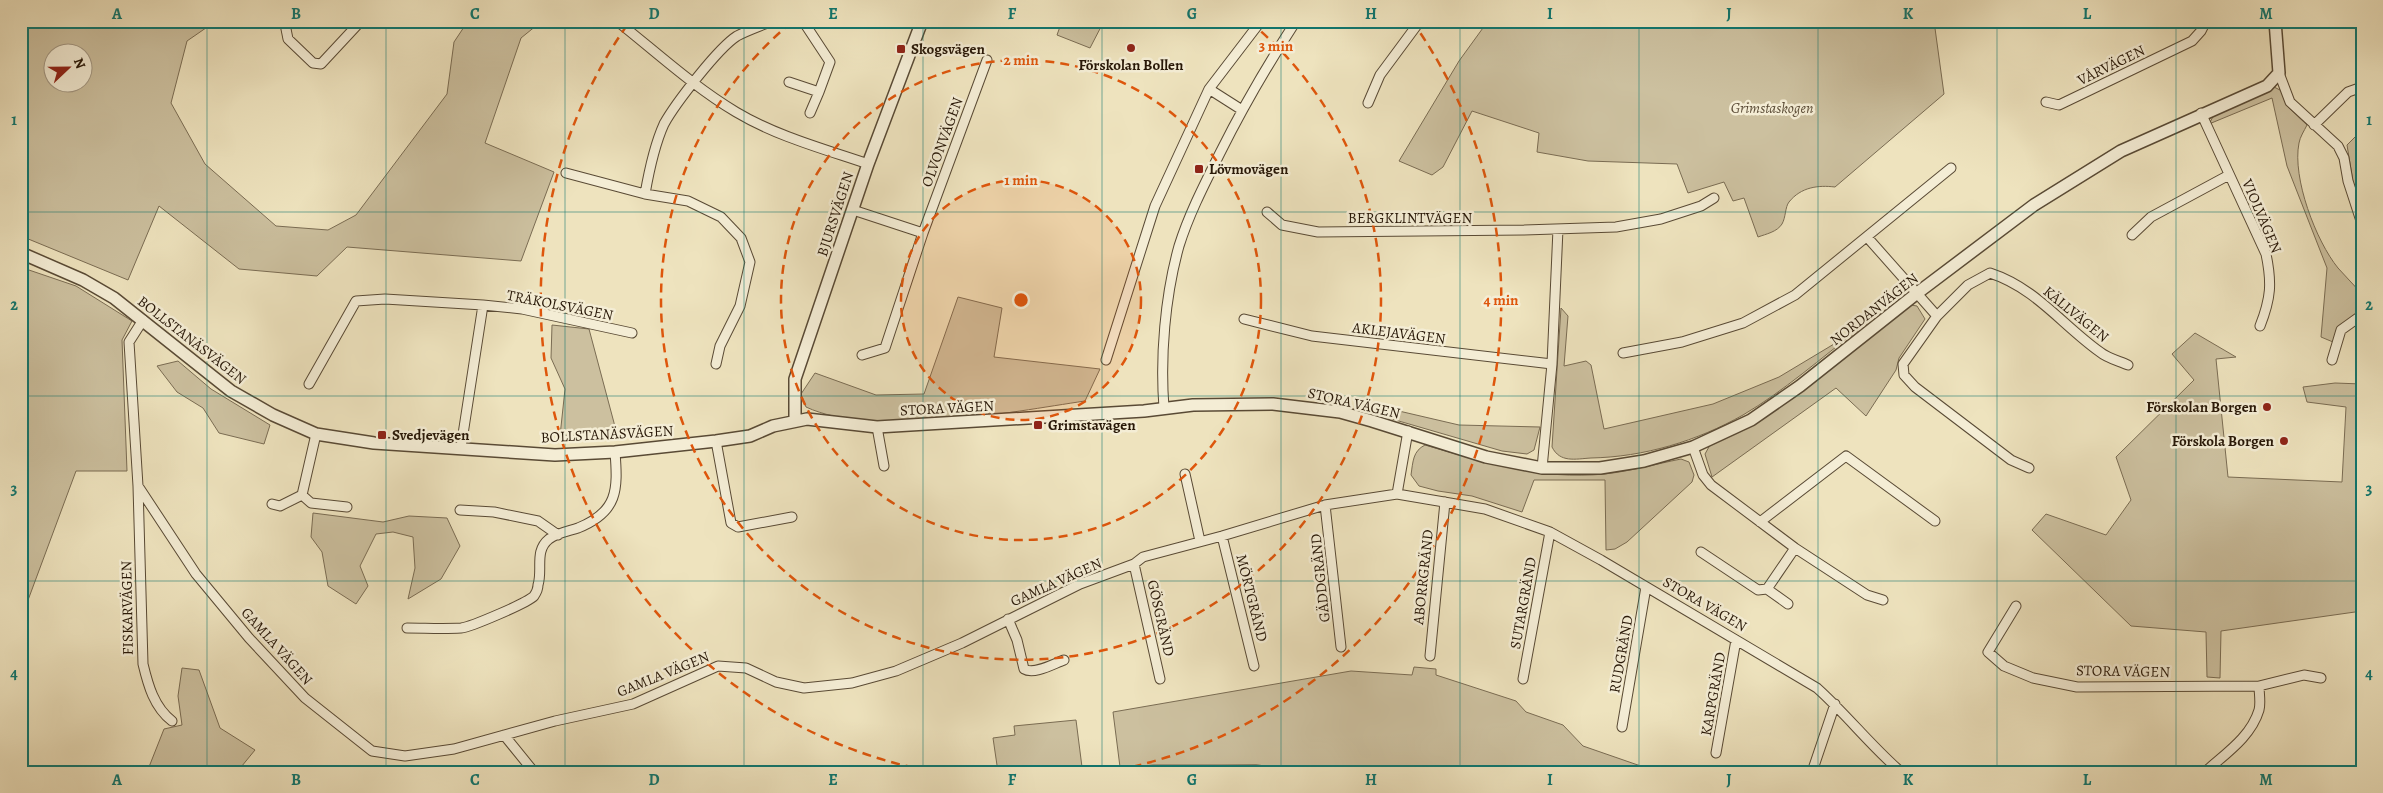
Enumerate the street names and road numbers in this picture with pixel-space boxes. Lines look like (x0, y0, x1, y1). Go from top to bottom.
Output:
street label: VÅRVÄGEN (2073, 40, 2148, 90)
street label: OLVONVÄGEN (917, 94, 968, 190)
street label: BJURSVÄGEN (812, 169, 858, 259)
street label: VIOLVÄGEN (2237, 175, 2287, 256)
street label: BERGKLINTVÄGEN (1348, 208, 1472, 228)
street label: NORDANVÄGEN (1826, 268, 1923, 350)
street label: KÄLLVÄGEN (2039, 281, 2113, 347)
street label: TRÄKOLSVÄGEN (505, 285, 615, 325)
street label: BOLLSTANÄSVÄGEN (133, 291, 251, 389)
street label: AKLEJAVÄGEN (1350, 317, 1447, 349)
street label: STORA VÄGEN (1306, 383, 1402, 423)
street label: STORA VÄGEN (900, 396, 995, 420)
street label: BOLLSTANÄSVÄGEN (540, 421, 674, 447)
street label: ABORRGRÄND (1408, 528, 1438, 627)
street label: GÄDDGRÄND (1305, 533, 1335, 623)
street label: MÖRTGRÄND (1231, 552, 1273, 644)
street label: GAMLA VÄGEN (1007, 553, 1105, 611)
street label: SUTARGRÄND (1505, 555, 1541, 651)
street label: FISKARVÄGEN (116, 560, 138, 655)
street label: STORA VÄGEN (1659, 572, 1751, 636)
street label: GÖSGRÄND (1143, 578, 1179, 658)
street label: GAMLA VÄGEN (237, 603, 317, 689)
street label: RUDGRÄND (1604, 613, 1638, 695)
street label: GAMLA VÄGEN (614, 646, 712, 702)
street label: KARPGRÄND (1696, 651, 1730, 737)
street label: STORA VÄGEN (2076, 660, 2170, 682)

